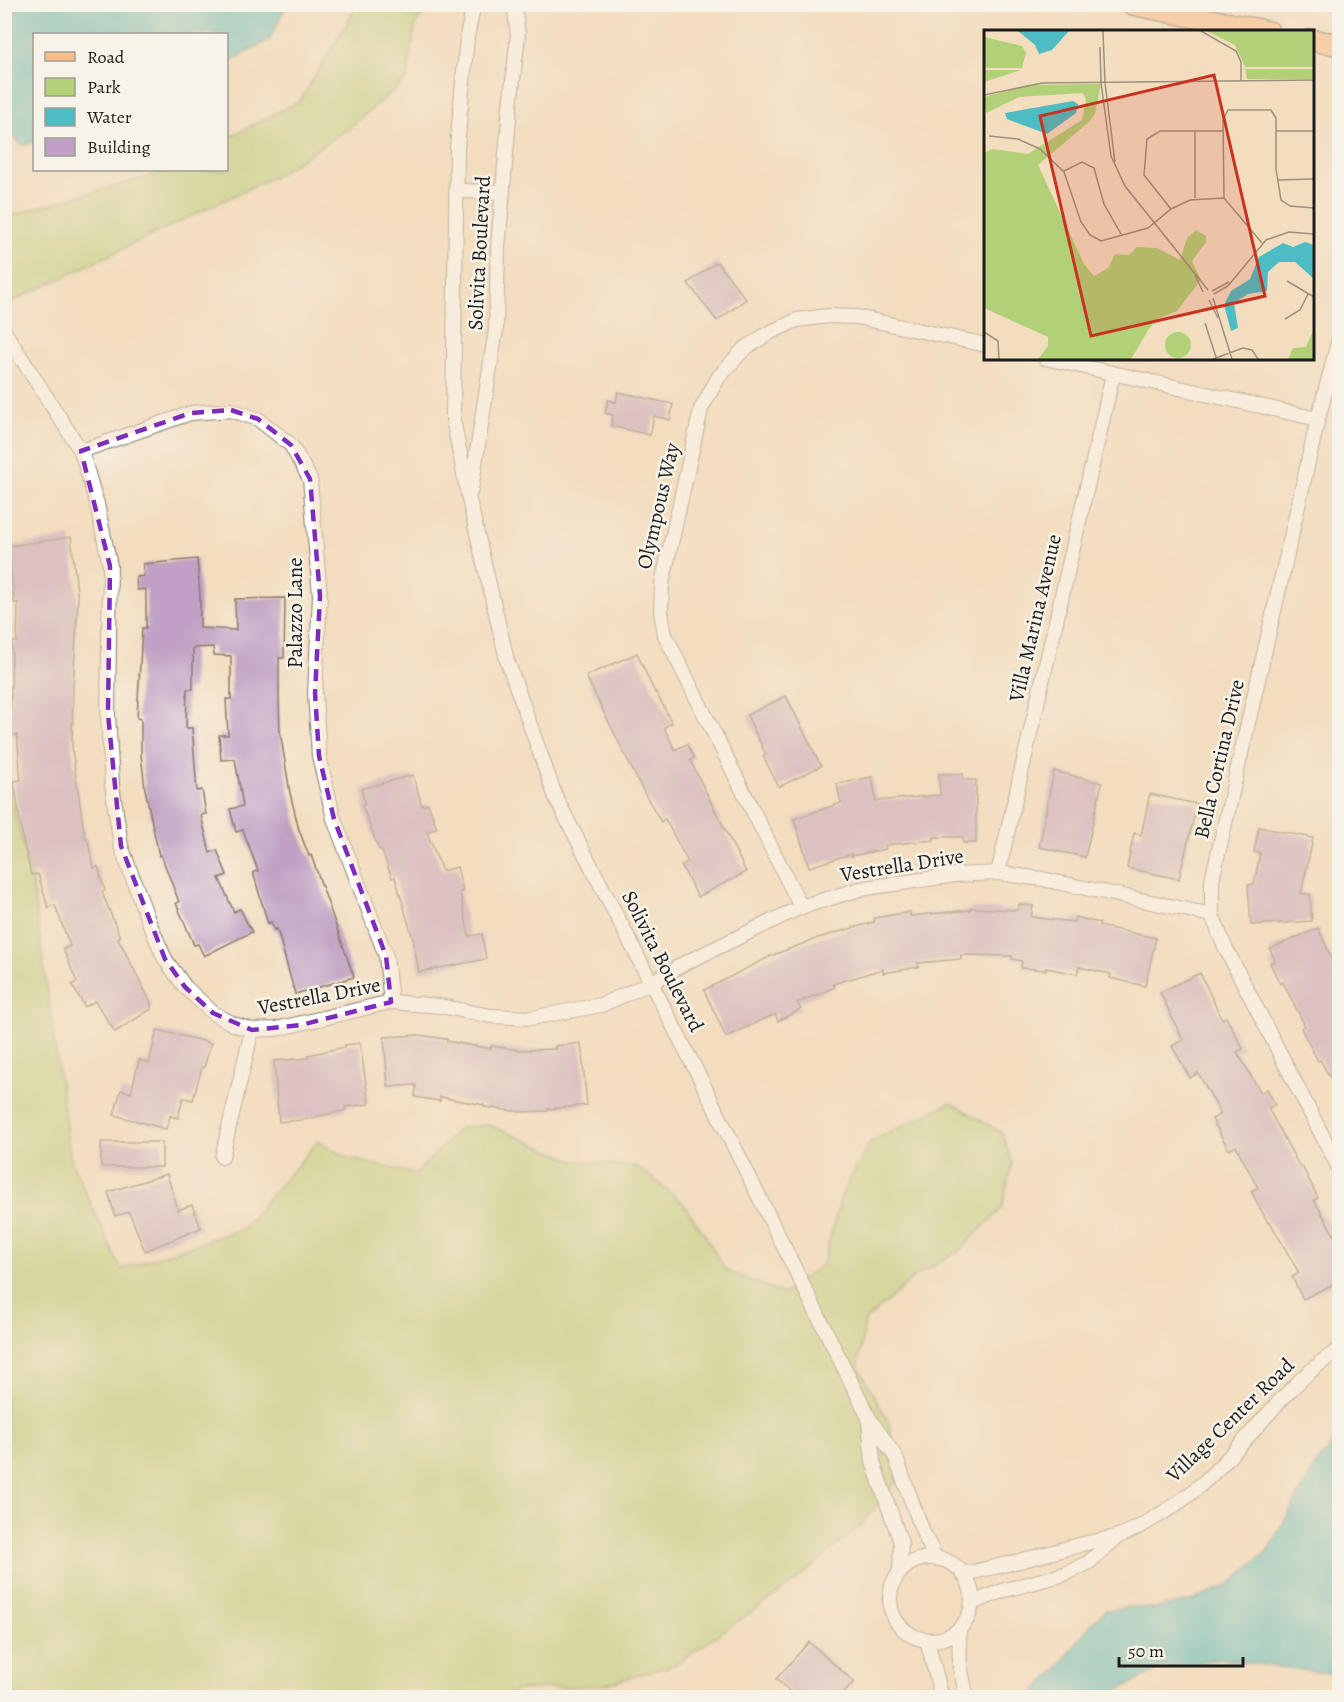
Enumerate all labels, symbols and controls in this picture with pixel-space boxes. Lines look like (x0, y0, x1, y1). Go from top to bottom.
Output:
inset map (984, 30, 1314, 360)
legend (33, 33, 228, 171)
text: Road (87, 45, 125, 69)
text: Park (87, 75, 121, 99)
text: Water (86, 105, 132, 129)
text: Building (87, 135, 151, 159)
street label: Solivita Boulevard (461, 174, 497, 331)
street label: Olympous Way (630, 440, 686, 572)
street label: Villa Marina Avenue (1002, 531, 1068, 706)
street label: Palazzo Lane (281, 557, 309, 669)
street label: Bella Cortina Drive (1187, 677, 1251, 841)
street label: Vestrella Drive (837, 841, 966, 889)
street label: Solivita Boulevard (615, 886, 711, 1037)
street label: Vestrella Drive (254, 970, 383, 1022)
street label: Village Center Road (1159, 1351, 1301, 1489)
scale bar (1119, 1630, 1244, 1668)
text: 50 m (1128, 1639, 1164, 1663)

